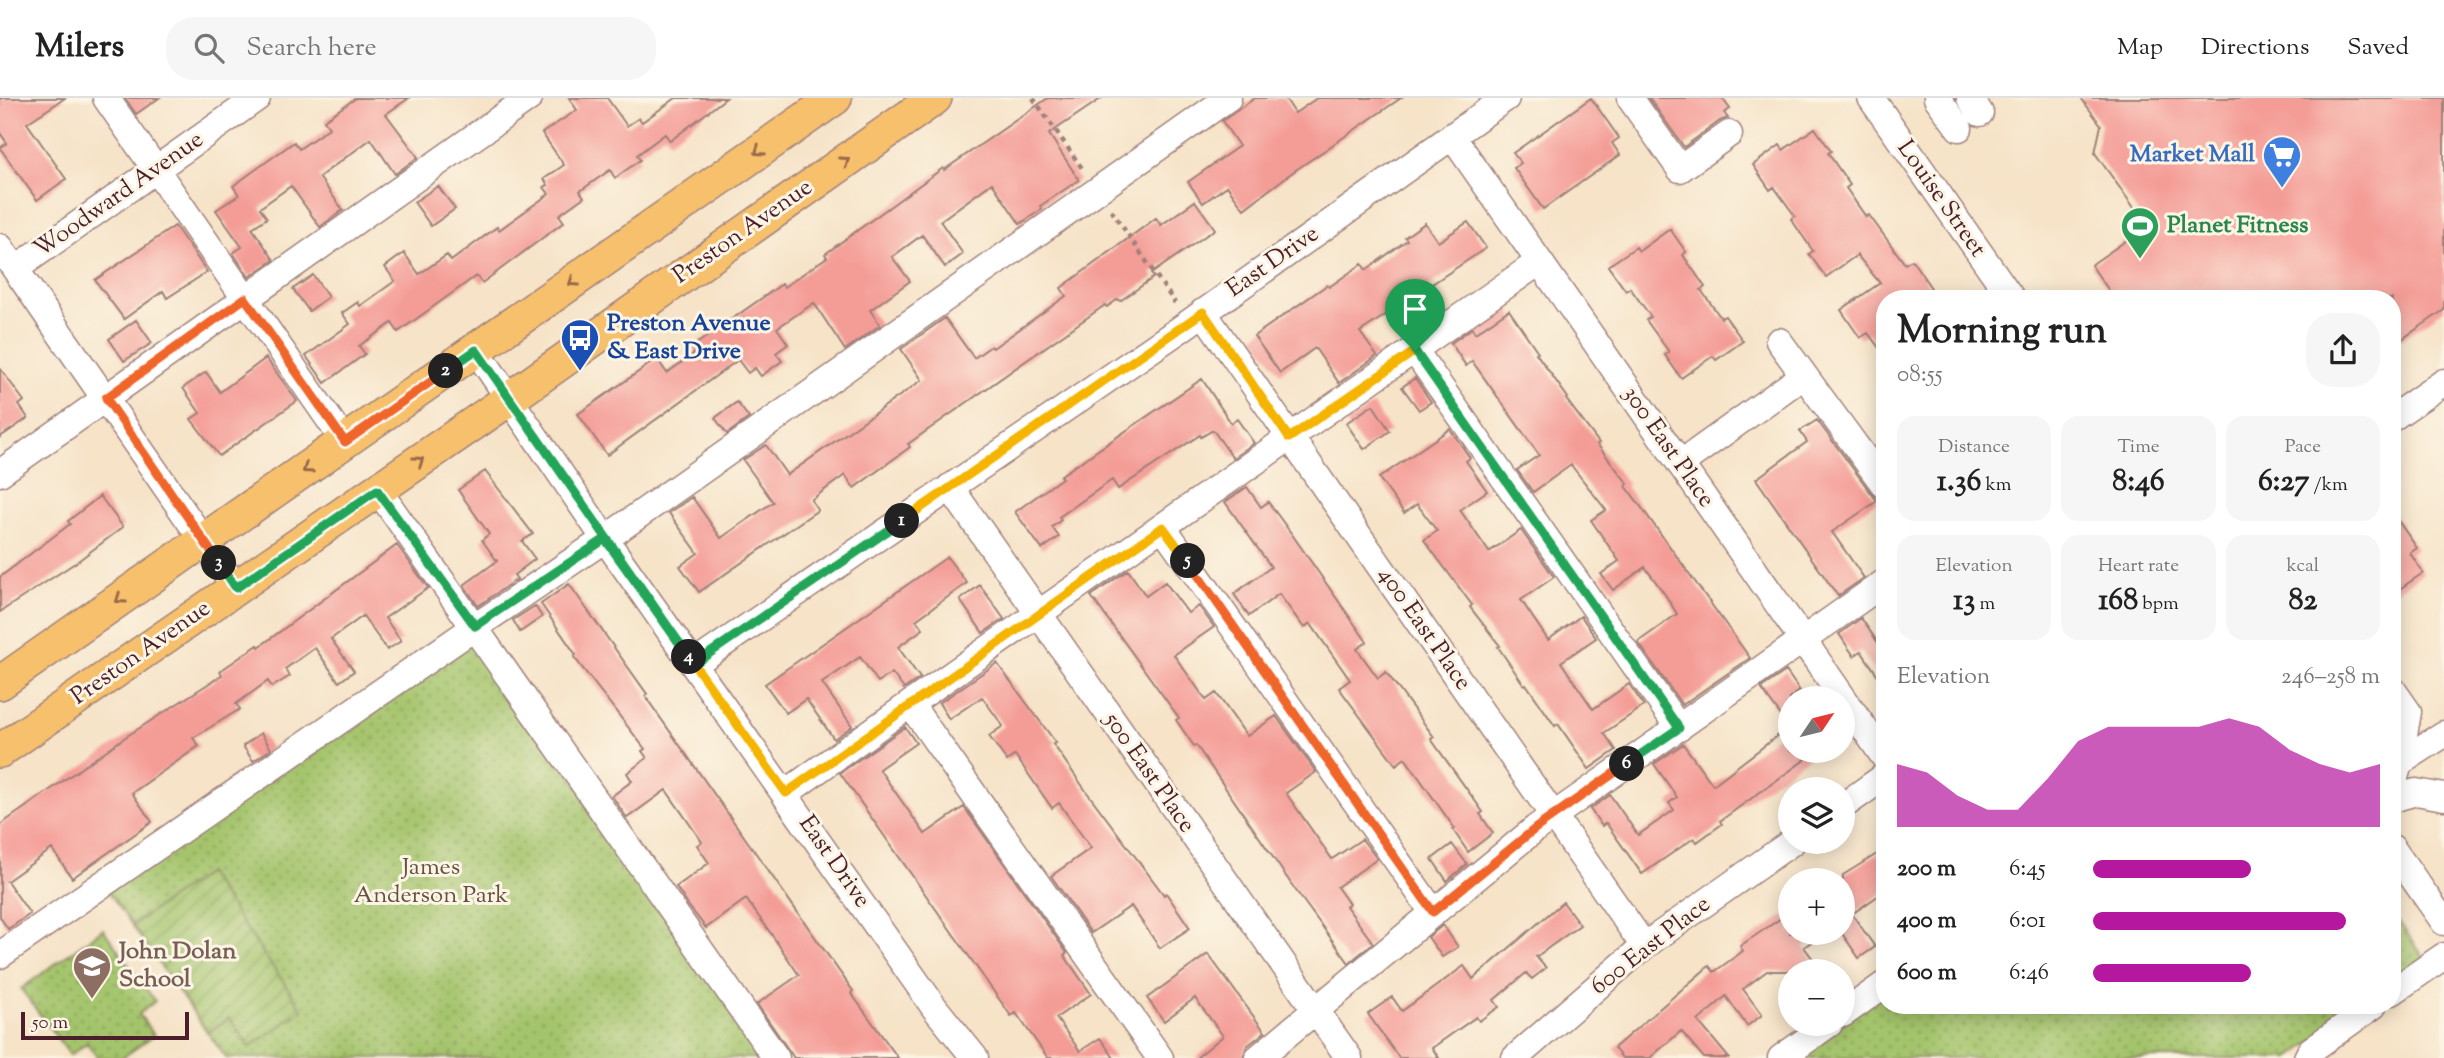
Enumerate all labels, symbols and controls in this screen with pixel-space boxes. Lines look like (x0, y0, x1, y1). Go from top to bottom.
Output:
search box (166, 17, 656, 80)
text: Milers (35, 24, 124, 72)
icon: search (190, 29, 228, 67)
text: Search here (246, 30, 377, 67)
text: Map (2117, 31, 2163, 65)
text: Directions (2201, 31, 2309, 65)
text: Saved (2347, 31, 2409, 65)
street label: Woodward Avenue (27, 124, 211, 266)
street label: Louise Street (1888, 134, 1994, 264)
supermarket icon: Market Mall (2261, 134, 2303, 189)
place label: Market Mall (2130, 138, 2255, 172)
one-way arrow (754, 143, 767, 155)
one-way arrow (837, 157, 850, 169)
street label: Preston Avenue (666, 171, 820, 293)
sports icon: Planet Fitness (2119, 205, 2161, 260)
place label: Planet Fitness (2167, 209, 2308, 243)
street label: East Drive (1220, 218, 1326, 306)
one-way arrow (568, 274, 581, 286)
pin (1385, 279, 1445, 351)
icon: arrive (1396, 290, 1434, 328)
text: Morning run (1897, 306, 2107, 360)
place label: Preston Avenue & East Drive (607, 307, 771, 369)
button: share (2306, 313, 2380, 387)
bus stop icon: Preston Avenue & East Drive (559, 317, 601, 372)
pin: 2 (428, 354, 464, 388)
text: 2 (441, 357, 450, 384)
text: 08:55 (1897, 359, 1943, 392)
street label: 300 East Place (1614, 379, 1722, 515)
text: Distance (1938, 434, 2010, 461)
text: Time (2117, 434, 2160, 461)
text: Pace (2285, 434, 2321, 461)
one-way arrow (411, 457, 424, 469)
one-way arrow (302, 461, 315, 473)
text: 1.36 (1937, 461, 1981, 504)
text: 8:46 (2112, 461, 2165, 504)
text: 6:27 (2258, 461, 2309, 504)
text: km (1981, 472, 2011, 499)
text: /km (2309, 472, 2348, 499)
pin: 1 (884, 504, 920, 538)
text: 1 (898, 507, 905, 534)
pin: 5 (1170, 544, 1206, 578)
pin: 3 (202, 546, 236, 580)
text: 5 (1184, 547, 1191, 574)
text: 3 (215, 549, 222, 576)
text: Elevation (1936, 553, 2013, 580)
text: Heart rate (2098, 553, 2179, 580)
text: kcal (2286, 553, 2319, 580)
street label: 400 East Place (1369, 560, 1479, 698)
text: 13 (1953, 580, 1975, 623)
text: 168 (2098, 580, 2138, 623)
text: 82 (2288, 580, 2317, 623)
one-way arrow (115, 591, 128, 603)
text: m (1975, 591, 1995, 618)
text: bpm (2138, 591, 2179, 618)
street label: Preston Avenue (64, 592, 218, 714)
pin: 4 (672, 640, 706, 674)
text: 4 (684, 643, 693, 670)
text: Elevation (1897, 661, 1990, 694)
text: 246–258 m (2281, 661, 2380, 694)
north arrow (1778, 686, 1855, 763)
map controls (1778, 686, 1855, 1036)
street label: 500 East Place (1094, 704, 1203, 840)
pin: 6 (1610, 746, 1644, 782)
text: 6 (1622, 750, 1631, 777)
button: layers (1778, 777, 1855, 854)
street label: East Drive (790, 809, 878, 915)
park label: James Anderson Park (354, 851, 508, 913)
text: 200 m (1897, 853, 1956, 886)
text: 6:45 (2009, 853, 2046, 886)
button: + (1778, 868, 1855, 945)
street label: 600 East Place (1584, 888, 1718, 1004)
text: 400 m (1897, 905, 1957, 938)
text: 6:01 (2009, 905, 2046, 938)
place label: John Dolan School (117, 935, 237, 997)
school or university icon: John Dolan School (71, 945, 113, 1000)
text: 600 m (1897, 957, 1957, 990)
text: 6:46 (2009, 957, 2049, 990)
button: − (1778, 959, 1855, 1036)
scale bar (21, 1009, 189, 1041)
text: 50 m (32, 1010, 68, 1037)

